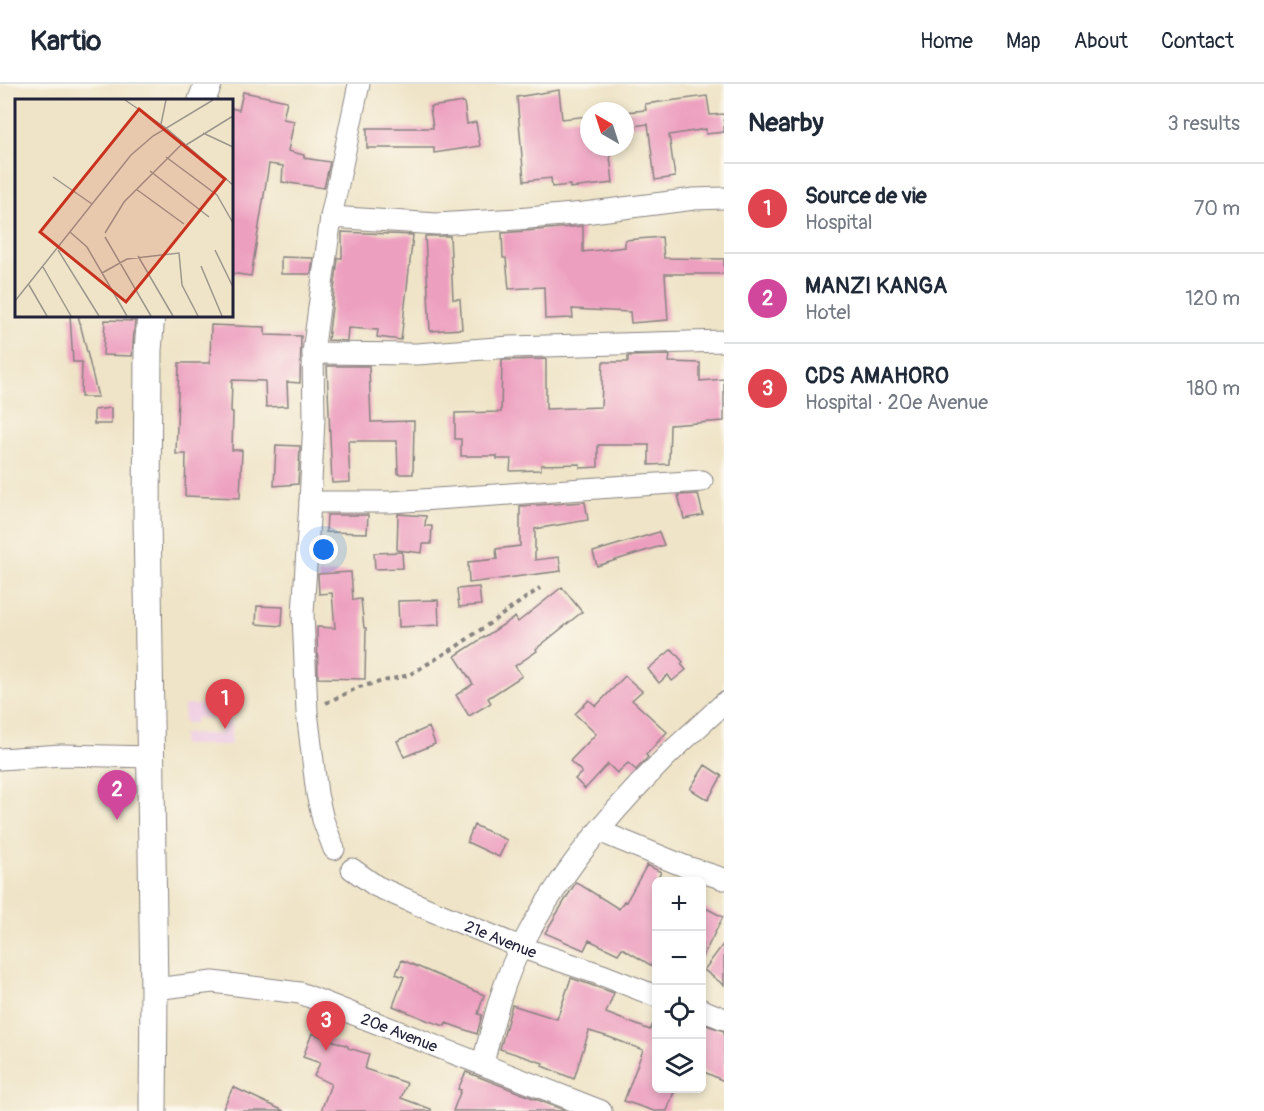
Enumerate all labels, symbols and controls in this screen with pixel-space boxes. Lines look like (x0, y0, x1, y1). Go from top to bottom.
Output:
text: Kartio (30, 24, 101, 59)
text: Home (920, 28, 973, 55)
text: Map (1006, 28, 1041, 55)
text: About (1074, 28, 1128, 55)
text: Contact (1161, 28, 1234, 55)
inset map (15, 99, 232, 316)
north arrow (580, 102, 634, 156)
text: Nearby (748, 107, 824, 139)
text: 3 results (1168, 111, 1240, 136)
text: Source de vie (805, 182, 927, 210)
text: 1 (764, 196, 771, 221)
text: 70 m (1194, 196, 1240, 221)
text: Hospital (805, 210, 872, 235)
text: MANZI KANGA (805, 272, 947, 300)
text: 2 (762, 286, 773, 311)
text: 120 m (1185, 286, 1240, 311)
text: Hotel (805, 300, 851, 325)
text: CDS AMAHORO (805, 362, 949, 390)
text: 3 (762, 376, 773, 401)
text: 180 m (1186, 376, 1240, 401)
text: Hospital · 20e Avenue (805, 390, 988, 415)
your location (309, 535, 338, 564)
pin: 1 (206, 680, 244, 729)
pin: 2 (98, 770, 136, 820)
map controls (652, 877, 706, 1093)
button: + (652, 877, 706, 931)
street label: 21e Avenue (462, 916, 539, 963)
button: − (652, 931, 706, 985)
button: locate (652, 985, 706, 1039)
pin: 3 (306, 1002, 346, 1051)
street label: 20e Avenue (358, 1009, 440, 1057)
button: layers (652, 1039, 706, 1093)

